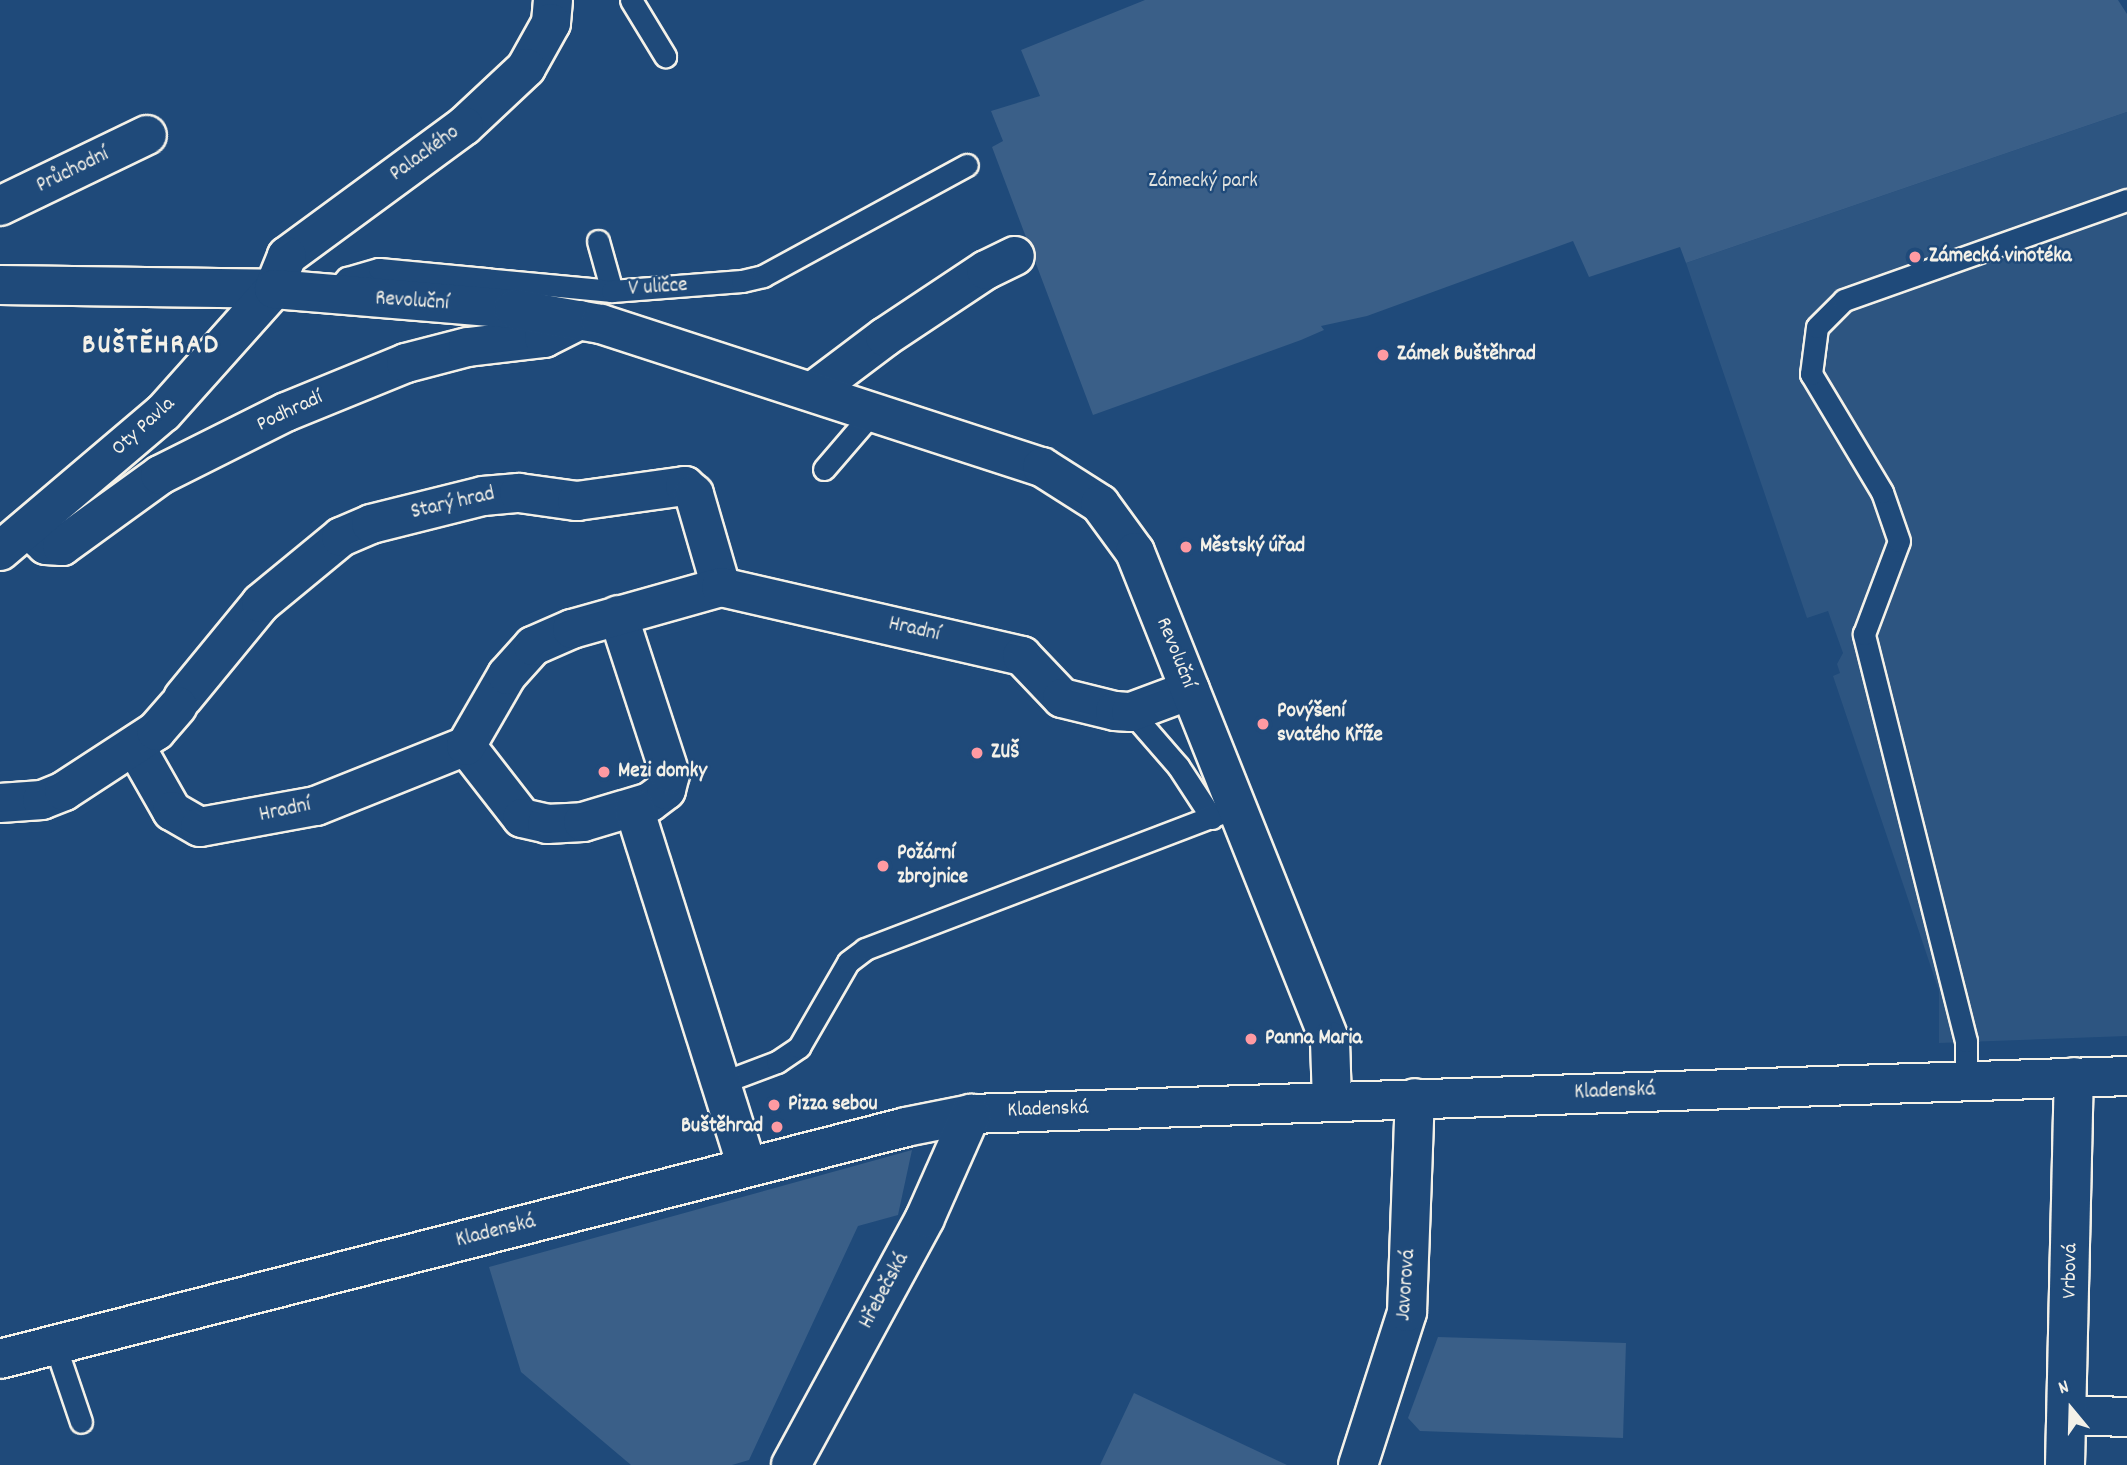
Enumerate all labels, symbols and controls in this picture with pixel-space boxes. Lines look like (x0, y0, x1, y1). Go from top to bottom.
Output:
street label: Palackého (386, 121, 464, 187)
street label: Průchodní (33, 143, 113, 199)
park label: Zámecký park (1148, 169, 1258, 195)
place label: Zámecká vinotéka (1929, 244, 2072, 270)
marker: Zámecká vinotéka (1907, 249, 1923, 265)
street label: V uličce (628, 273, 688, 303)
street label: Revoluční (374, 287, 450, 317)
district label: BUŠTĚHRAD (83, 330, 219, 364)
place label: Zámek Buštěhrad (1397, 342, 1536, 368)
marker: Zámek Buštěhrad (1375, 347, 1391, 363)
street label: Podhradí (253, 386, 327, 438)
street label: Oty Pavla (107, 392, 181, 462)
street label: Starý hrad (409, 482, 497, 526)
place label: Městský úřad (1200, 534, 1305, 560)
marker: Městský úřad (1178, 539, 1194, 555)
street label: Hradní (886, 612, 942, 648)
street label: Revoluční (1150, 614, 1200, 692)
place label: Povýšení svatého Kříže (1277, 699, 1383, 749)
marker: Povýšení svatého Kříže (1255, 716, 1271, 732)
place label: ZUŠ (991, 740, 1019, 766)
marker: ZUŠ (969, 745, 985, 761)
place label: Mezi domky (618, 759, 707, 785)
marker: Mezi domky (596, 764, 612, 780)
street label: Hradní (257, 793, 313, 829)
place label: Požární zbrojnice (897, 841, 968, 891)
marker: Požární zbrojnice (875, 858, 891, 874)
place label: Panna Maria (1265, 1026, 1362, 1052)
marker: Panna Maria (1243, 1031, 1259, 1047)
street label: Kladenská (1574, 1078, 1656, 1106)
place label: Pizza sebou (788, 1092, 878, 1118)
street label: Kladenská (1007, 1096, 1089, 1124)
marker: Pizza sebou (766, 1097, 782, 1113)
place label: Buštěhrad (681, 1114, 763, 1140)
marker: Buštěhrad (769, 1119, 785, 1135)
street label: Kladenská (454, 1210, 538, 1254)
street label: Vrbová (2058, 1243, 2084, 1299)
street label: Javorová (1392, 1248, 1422, 1322)
street label: Hřebečská (855, 1249, 915, 1333)
north arrow (2036, 1374, 2106, 1444)
text: N (2055, 1374, 2073, 1403)

